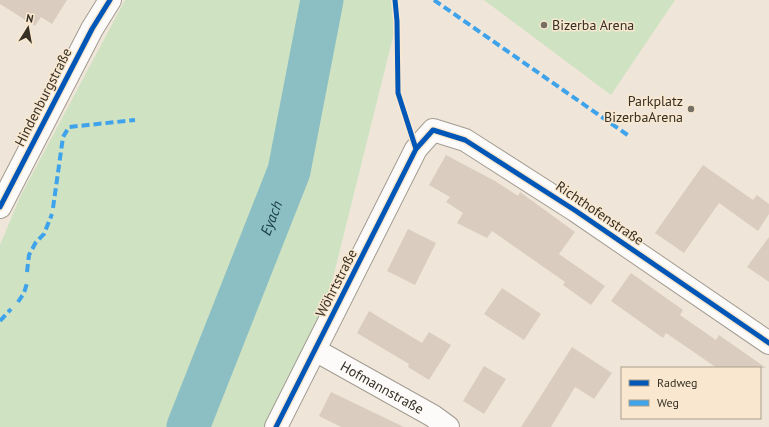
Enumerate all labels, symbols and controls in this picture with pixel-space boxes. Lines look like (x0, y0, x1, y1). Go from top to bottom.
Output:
north arrow (8, 8, 48, 48)
text: N (25, 11, 35, 26)
place label: Bizerba Arena (552, 16, 634, 34)
marker: Bizerba Arena (539, 20, 549, 30)
street label: Hindenburgstraße (10, 45, 76, 149)
place label: Parkplatz BizerbaArena (604, 92, 683, 126)
marker: Parkplatz BizerbaArena (686, 104, 696, 114)
street label: Richthofenstraße (552, 177, 648, 249)
water label: Eyach (255, 198, 286, 238)
street label: Wöhrtstraße (311, 246, 361, 320)
street label: Hofmannstraße (337, 357, 427, 418)
legend (621, 367, 761, 419)
text: Radweg (657, 375, 698, 390)
text: Weg (657, 395, 679, 410)

